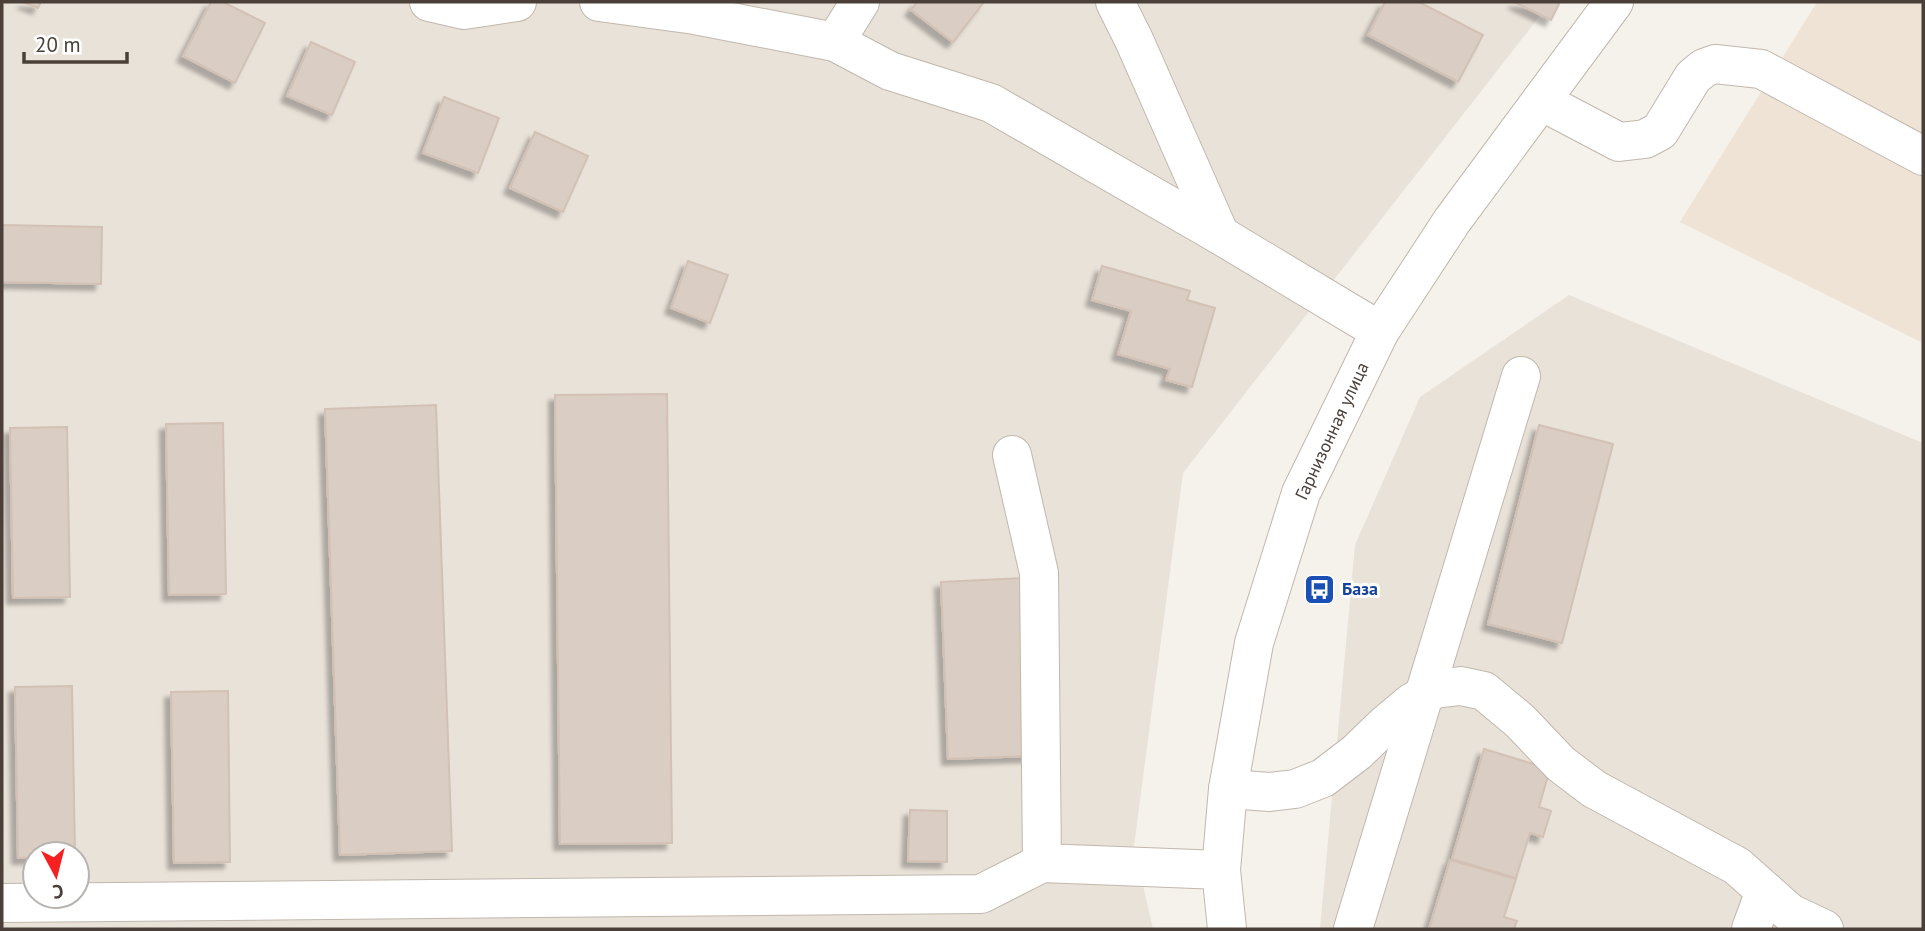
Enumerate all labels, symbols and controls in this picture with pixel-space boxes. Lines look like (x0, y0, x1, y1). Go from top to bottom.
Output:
scale bar (24, 21, 128, 65)
text: 20 m (35, 31, 81, 58)
street label: Гарнизонная улица (1290, 358, 1374, 503)
bus stop icon: База (1302, 572, 1336, 606)
place label: База (1342, 577, 1378, 600)
north arrow (21, 840, 91, 910)
text: С (51, 879, 65, 904)

